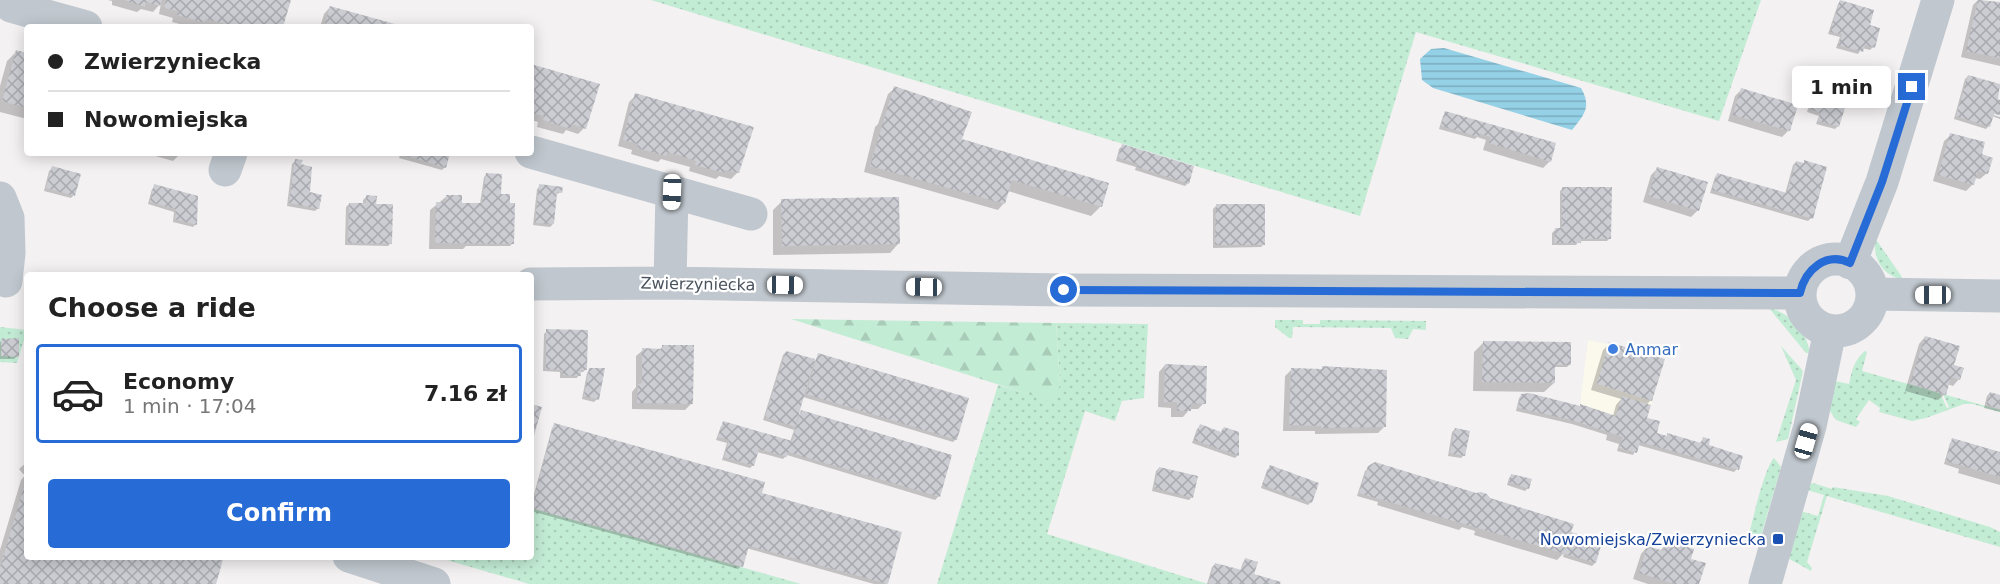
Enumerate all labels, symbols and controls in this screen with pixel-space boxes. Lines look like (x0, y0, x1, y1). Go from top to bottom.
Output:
text: Zwierzyniecka (84, 49, 261, 74)
callout: 1 min (1792, 66, 1891, 108)
route end (1898, 73, 1925, 100)
text: 1 min (1810, 75, 1873, 99)
text: Nowomiejska (84, 107, 248, 132)
car (662, 174, 682, 210)
street label: Zwierzyniecka (640, 273, 756, 295)
car (767, 276, 803, 294)
route start (1050, 276, 1077, 303)
car (906, 278, 942, 296)
car (1915, 286, 1951, 304)
text: Choose a ride (48, 292, 256, 323)
place label: Anmar (1625, 340, 1678, 359)
marker: Anmar (1606, 342, 1620, 356)
icon: car (51, 367, 105, 421)
text: Economy (123, 369, 234, 394)
text: 7.16 zł (424, 381, 507, 406)
text: 1 min · 17:04 (123, 394, 257, 418)
car (1792, 421, 1820, 461)
button: Confirm (48, 479, 510, 548)
place label: Nowomiejska/Zwierzyniecka (1540, 530, 1766, 549)
marker: Nowomiejska/Zwierzyniecka (1771, 532, 1785, 546)

